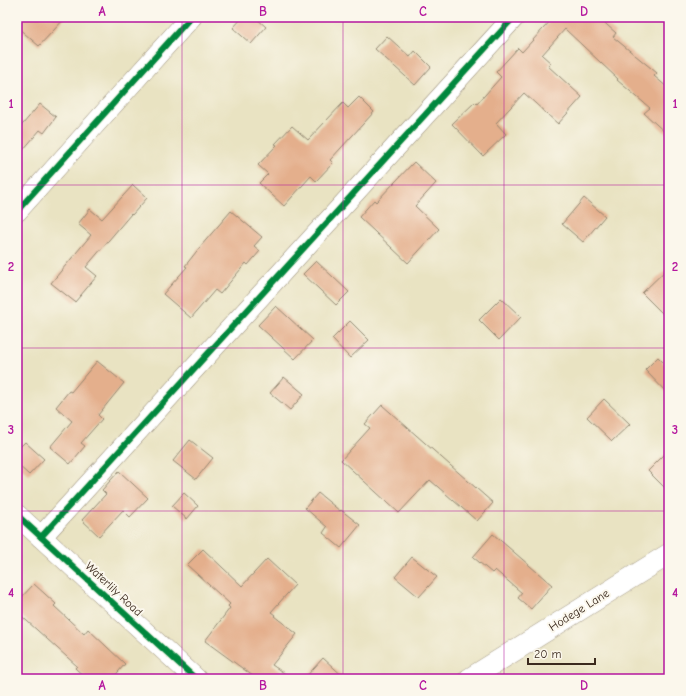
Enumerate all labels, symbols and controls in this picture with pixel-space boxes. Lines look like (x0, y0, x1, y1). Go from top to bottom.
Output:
text: A (98, 4, 106, 19)
text: B (259, 4, 267, 19)
text: C (419, 4, 427, 19)
text: D (580, 4, 588, 19)
text: 1 (8, 96, 14, 111)
text: 1 (672, 96, 678, 111)
text: 2 (8, 259, 14, 274)
text: 2 (672, 259, 678, 274)
text: 3 (8, 422, 14, 437)
text: 3 (672, 422, 678, 437)
street label: Waterlily Road (83, 559, 145, 619)
text: 4 (8, 585, 14, 600)
text: 4 (672, 585, 678, 600)
street label: Hodege Lane (546, 586, 612, 634)
scale bar (528, 640, 595, 666)
text: 20 m (534, 647, 562, 661)
text: A (98, 678, 106, 693)
text: B (259, 678, 267, 693)
text: C (419, 678, 427, 693)
text: D (580, 678, 588, 693)

